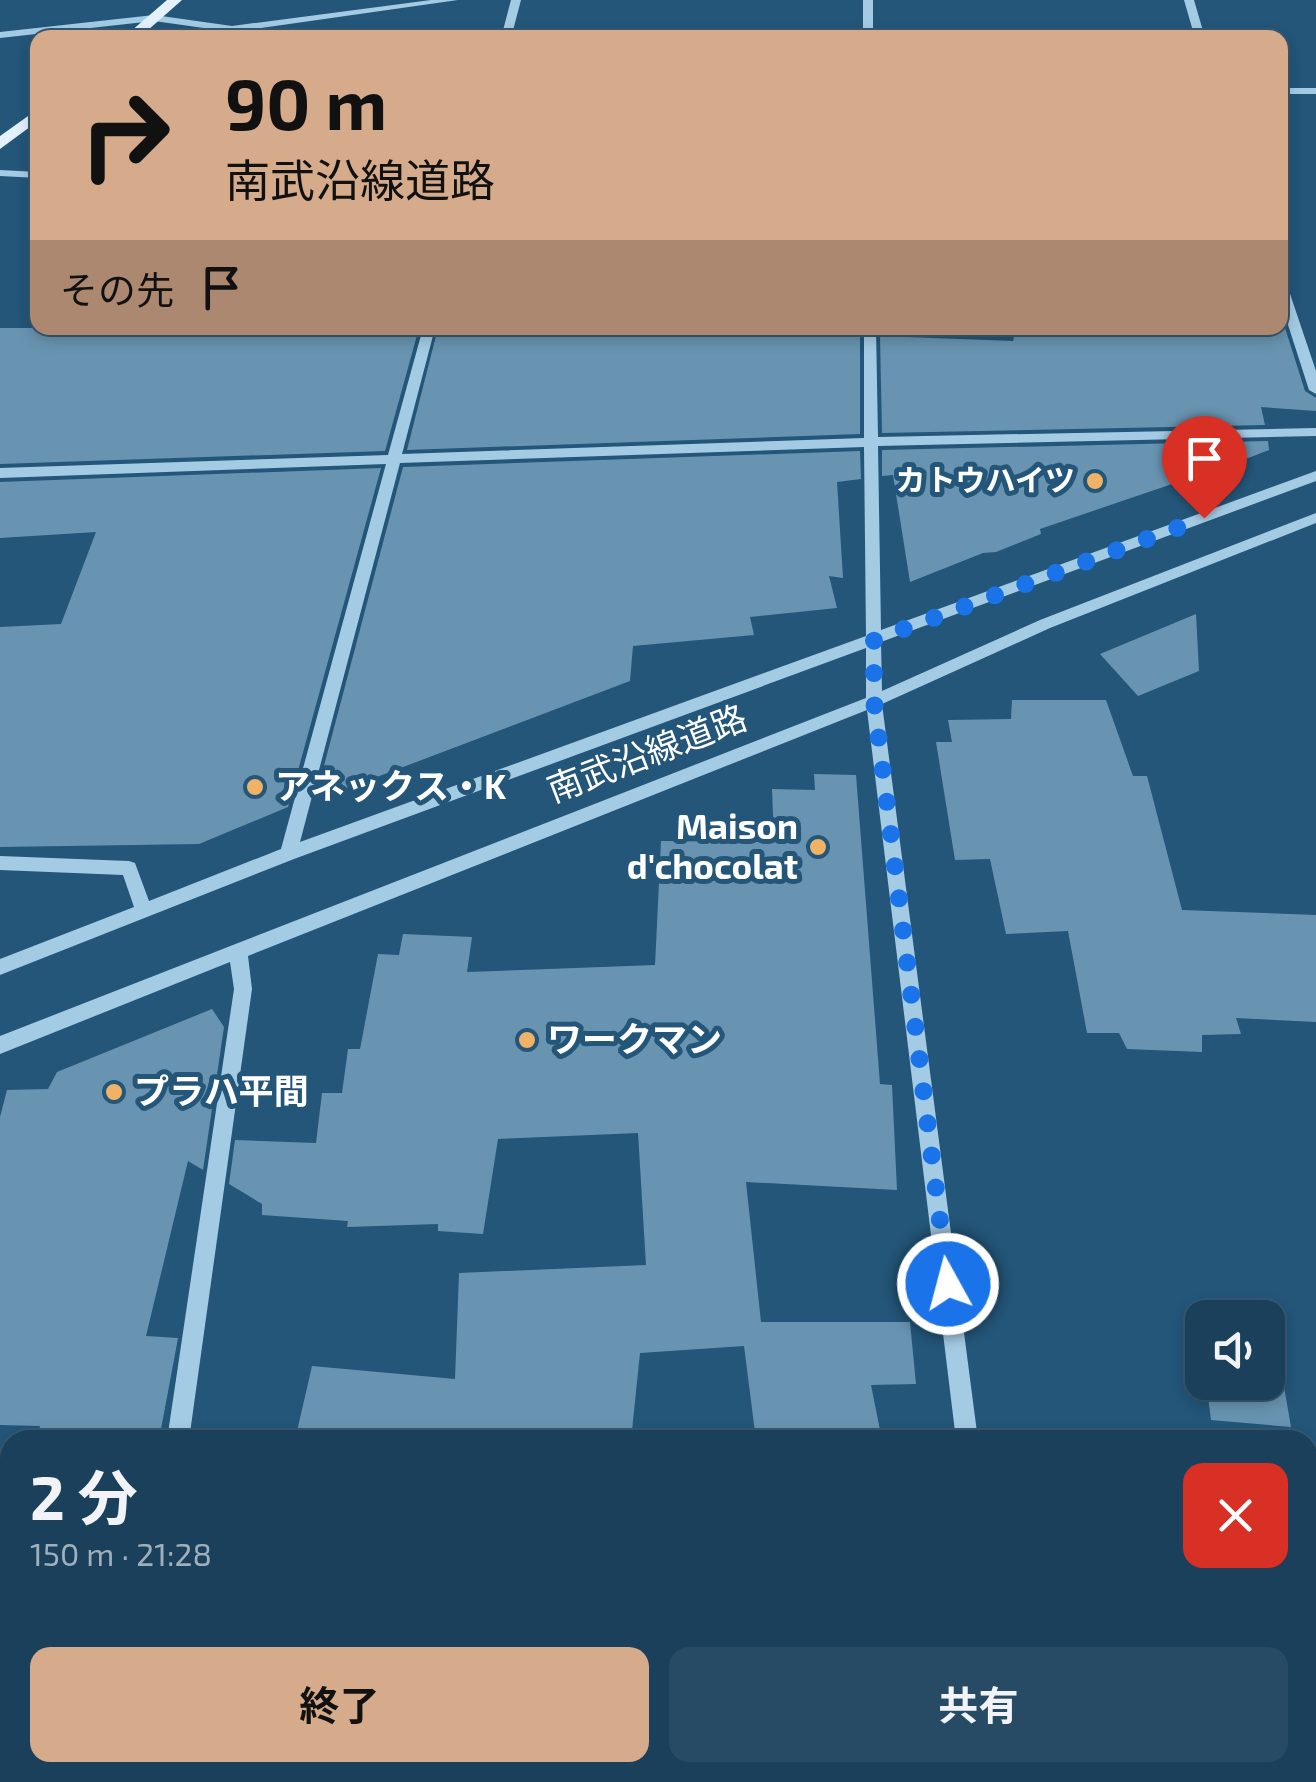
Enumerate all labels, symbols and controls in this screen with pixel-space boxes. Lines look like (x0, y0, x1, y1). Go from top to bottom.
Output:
text: 90 m (225, 60, 387, 144)
icon: right (60, 70, 190, 200)
text: 南武沿線道路 (225, 152, 495, 206)
icon: arrive (194, 260, 249, 315)
text: その先 (60, 266, 174, 312)
pin (1162, 416, 1247, 519)
icon: arrive (1177, 431, 1232, 486)
place label: カトウハイツ (896, 461, 1075, 497)
marker: カトウハイツ (1084, 470, 1106, 492)
street label: 南武沿線道路 (541, 695, 752, 809)
place label: アネックス・K (275, 764, 507, 806)
marker: アネックス・K (244, 776, 266, 798)
place label: Maison d'chocolat (627, 804, 798, 886)
marker: Maison d'chocolat (807, 836, 829, 858)
place label: ワークマン (547, 1017, 722, 1059)
marker: ワークマン (516, 1029, 538, 1051)
place label: プラハ平間 (134, 1069, 309, 1111)
marker: プラハ平間 (103, 1081, 125, 1103)
position arrow (896, 1232, 1000, 1336)
map controls (1185, 1300, 1285, 1400)
button: sound (1185, 1300, 1285, 1400)
text: 2 分 (30, 1460, 138, 1532)
button: close (1183, 1463, 1288, 1568)
text: 150 m · 21:28 (30, 1534, 212, 1572)
button: 終了 (30, 1647, 649, 1762)
button: 共有 (669, 1647, 1288, 1762)

